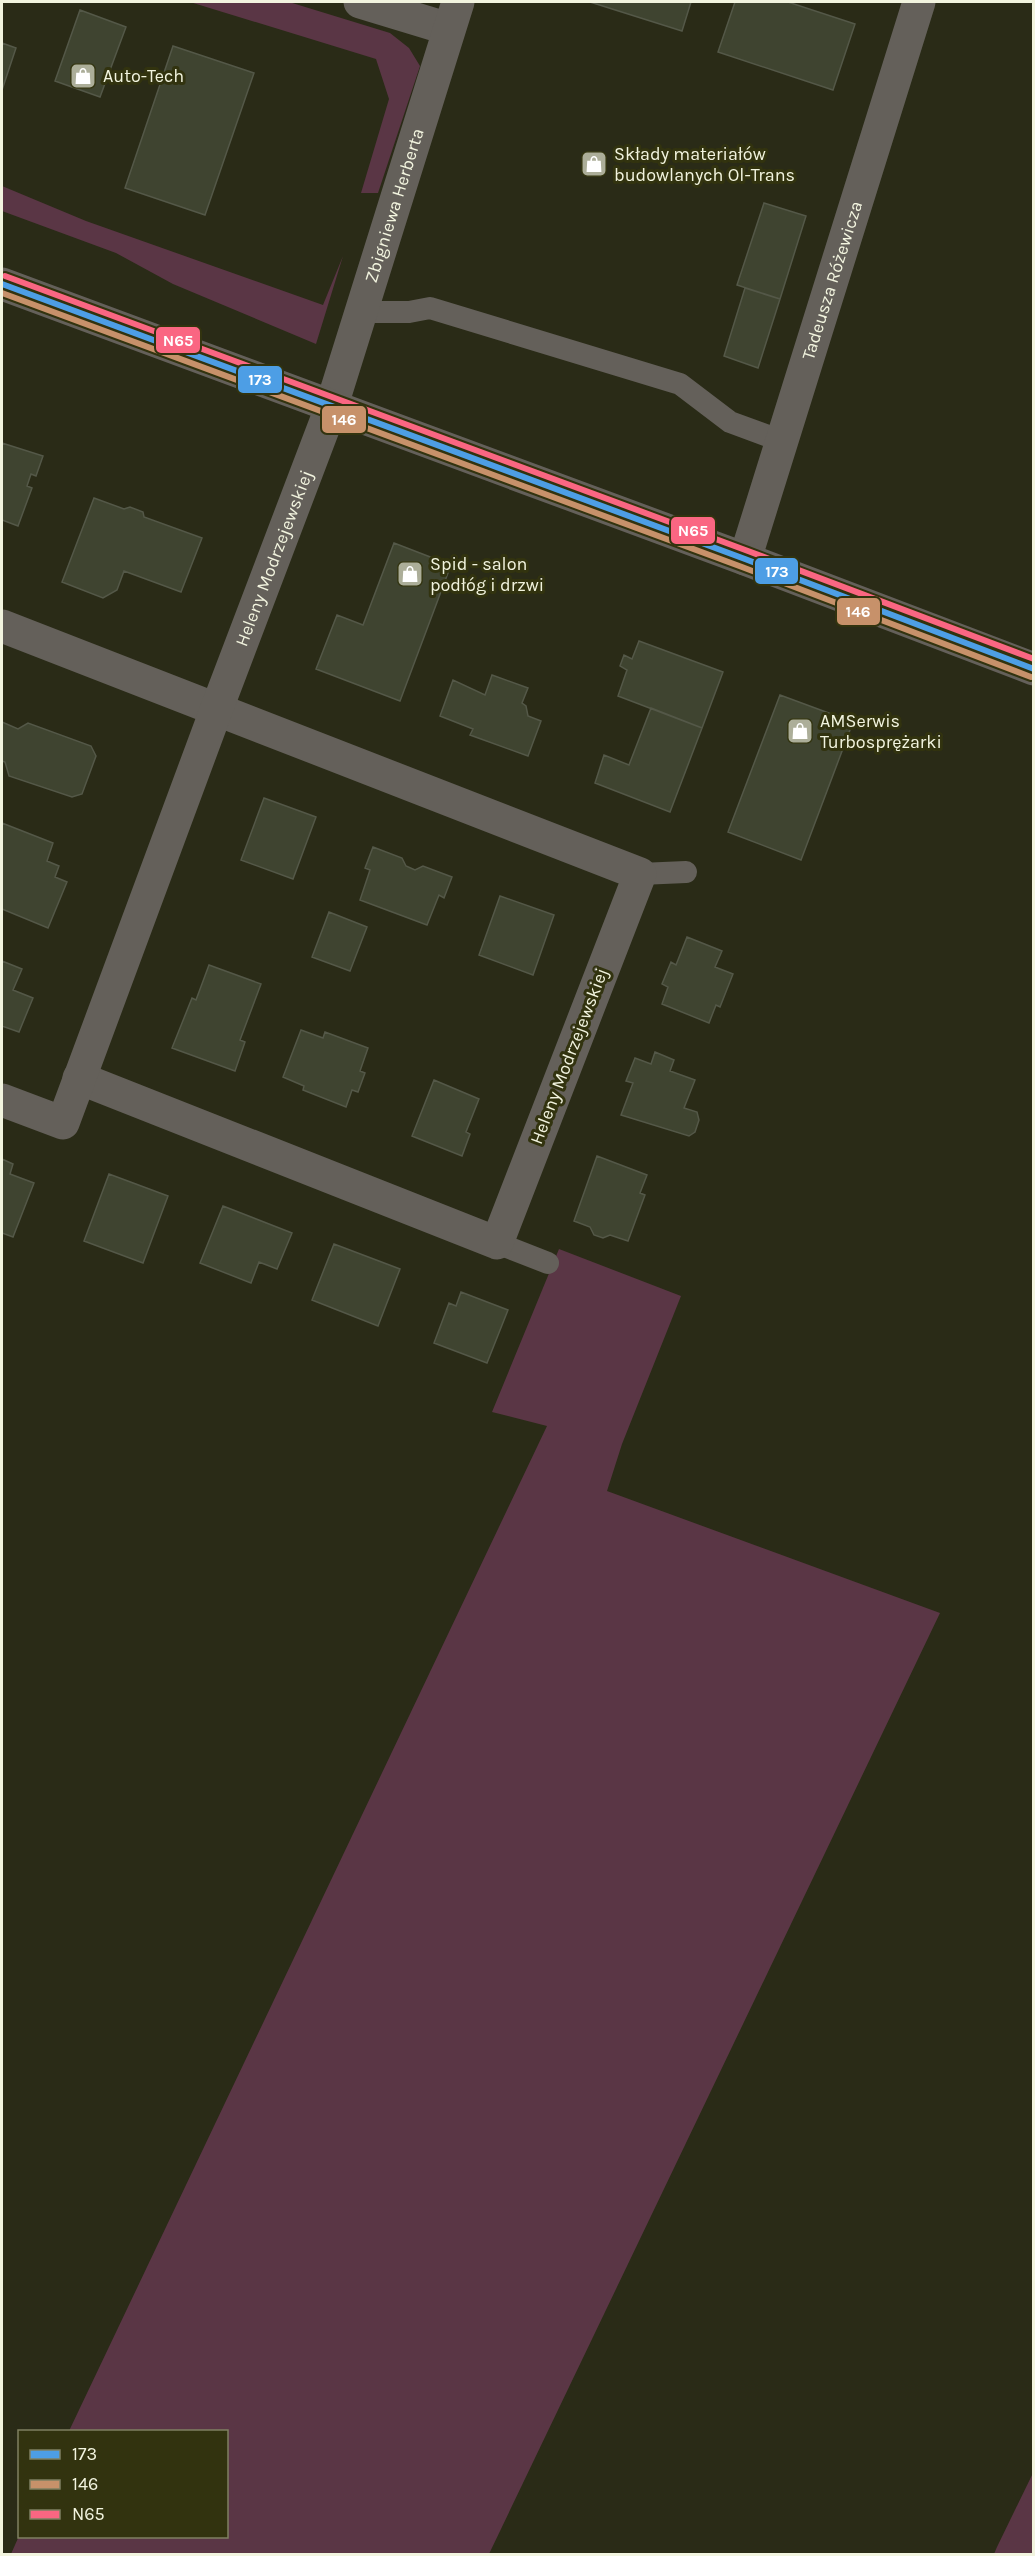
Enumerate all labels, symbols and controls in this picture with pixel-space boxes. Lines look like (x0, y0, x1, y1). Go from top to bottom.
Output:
shop icon: Auto-Tech (68, 61, 98, 91)
place label: Auto-Tech (103, 65, 184, 87)
street label: Zbigniewa Herberta (360, 126, 429, 285)
place label: Składy materiałów budowlanych Ol-Trans (614, 143, 795, 186)
shop icon: Składy materiałów budowlanych Ol-Trans (579, 149, 609, 179)
street label: Tadeusza Różewicza (797, 198, 867, 362)
line badge: N65 (155, 326, 201, 354)
text: N65 (163, 331, 193, 350)
line badge: 173 (237, 365, 283, 394)
text: 173 (248, 370, 272, 389)
line badge: 146 (321, 405, 367, 434)
text: 146 (332, 410, 356, 429)
street label: Heleny Modrzejewskiej (230, 467, 317, 650)
line badge: N65 (670, 516, 716, 545)
text: N65 (678, 521, 708, 540)
place label: Spid - salon podłóg i drzwi (430, 553, 544, 596)
line badge: 173 (754, 557, 799, 585)
shop icon: Spid - salon podłóg i drzwi (395, 559, 425, 589)
text: 173 (765, 562, 789, 581)
line badge: 146 (836, 597, 881, 626)
text: 146 (846, 602, 870, 621)
place label: AMSerwis Turbosprężarki (820, 710, 942, 753)
shop icon: AMSerwis Turbosprężarki (785, 716, 815, 746)
street label: Heleny Modrzejewskiej (525, 965, 613, 1147)
legend (18, 2430, 228, 2538)
text: 173 (72, 2443, 97, 2465)
text: 146 (72, 2473, 98, 2495)
text: N65 (72, 2503, 105, 2525)

